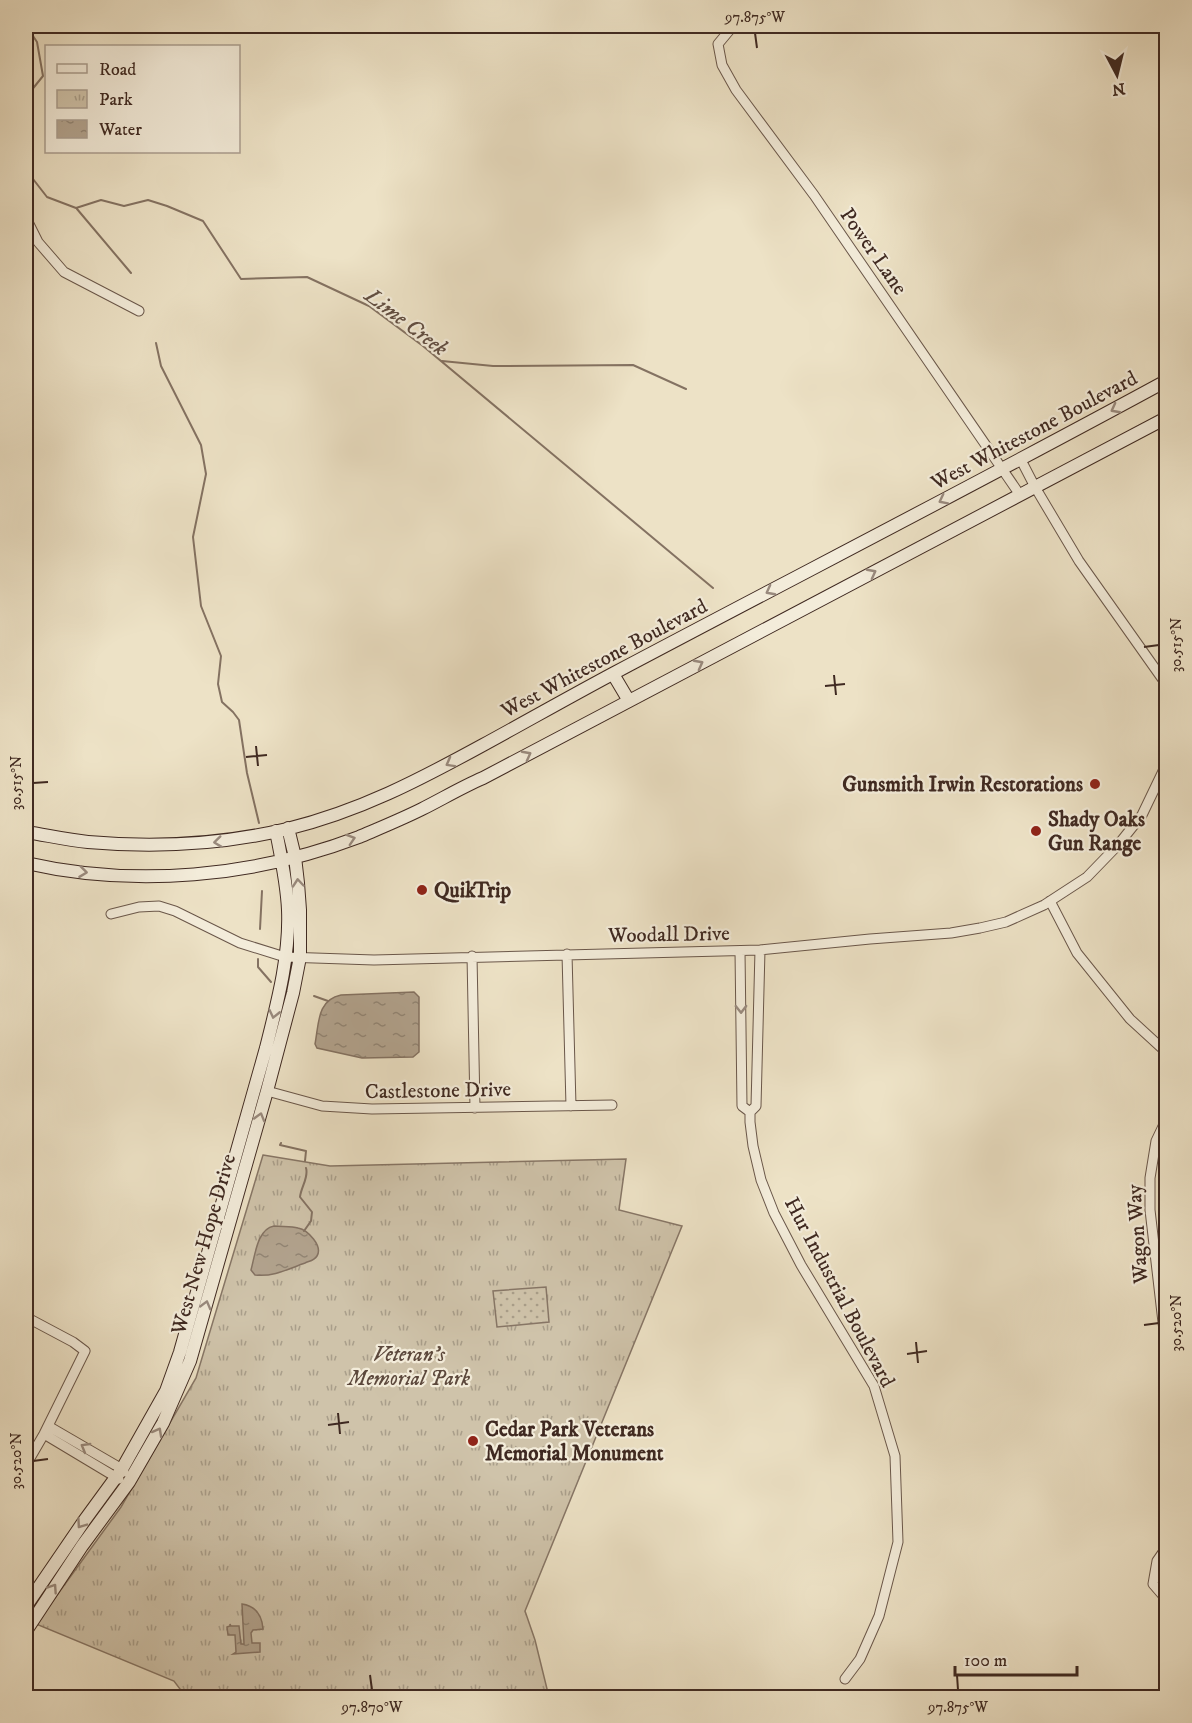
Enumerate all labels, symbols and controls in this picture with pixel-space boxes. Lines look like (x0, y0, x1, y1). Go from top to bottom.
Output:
text: 97.875°W (724, 8, 785, 27)
legend (45, 45, 240, 153)
north arrow (1087, 45, 1147, 105)
text: Road (99, 59, 136, 81)
text: N (1111, 78, 1126, 100)
text: Park (99, 89, 133, 111)
text: Water (98, 119, 142, 141)
street label: Power Lane (834, 203, 913, 300)
water label: Lime Creek (358, 281, 454, 363)
street label: West Whitestone Boulevard (926, 365, 1142, 497)
one-way arrow (1111, 402, 1121, 413)
one-way arrow (938, 493, 949, 505)
one-way arrow (865, 569, 876, 581)
one-way arrow (766, 584, 776, 595)
street label: West Whitestone Boulevard (496, 593, 712, 725)
text: 30.515°N (1167, 618, 1186, 672)
one-way arrow (693, 660, 704, 671)
one-way arrow (520, 751, 531, 762)
text: 30.515°N (7, 756, 26, 810)
one-way arrow (446, 756, 456, 767)
place label: Gunsmith Irwin Restorations (842, 772, 1083, 798)
marker: Gunsmith Irwin Restorations (1088, 777, 1102, 791)
place label: Shady Oaks Gun Range (1048, 807, 1145, 857)
marker: Shady Oaks Gun Range (1029, 824, 1043, 838)
one-way arrow (345, 834, 356, 846)
one-way arrow (214, 835, 223, 847)
one-way arrow (79, 866, 88, 878)
place label: QuikTrip (434, 878, 512, 904)
one-way arrow (292, 879, 305, 888)
marker: QuikTrip (415, 883, 429, 897)
street label: Woodall Drive (607, 921, 730, 949)
one-way arrow (734, 1005, 747, 1014)
one-way arrow (269, 1009, 282, 1019)
street label: Castlestone Drive (365, 1077, 512, 1105)
one-way arrow (253, 1112, 265, 1123)
street label: West New Hope Drive (165, 1151, 242, 1339)
street label: Wagon Way (1121, 1182, 1155, 1286)
street label: Hur Industrial Boulevard (778, 1193, 901, 1392)
text: 30.520°N (1167, 1294, 1186, 1352)
one-way arrow (199, 1300, 212, 1310)
park label: Veteran's Memorial Park (346, 1342, 470, 1392)
place label: Cedar Park Veterans Memorial Monument (485, 1417, 664, 1467)
one-way arrow (151, 1427, 162, 1438)
text: 30.520°N (7, 1432, 26, 1490)
marker: Cedar Park Veterans Memorial Monument (466, 1434, 480, 1448)
one-way arrow (81, 1443, 91, 1455)
one-way arrow (77, 1518, 88, 1529)
one-way arrow (46, 1584, 57, 1595)
scale bar (955, 1639, 1076, 1677)
text: 100 m (964, 1650, 1007, 1672)
text: 97.870°W (341, 1698, 403, 1717)
text: 97.875°W (927, 1698, 988, 1717)

